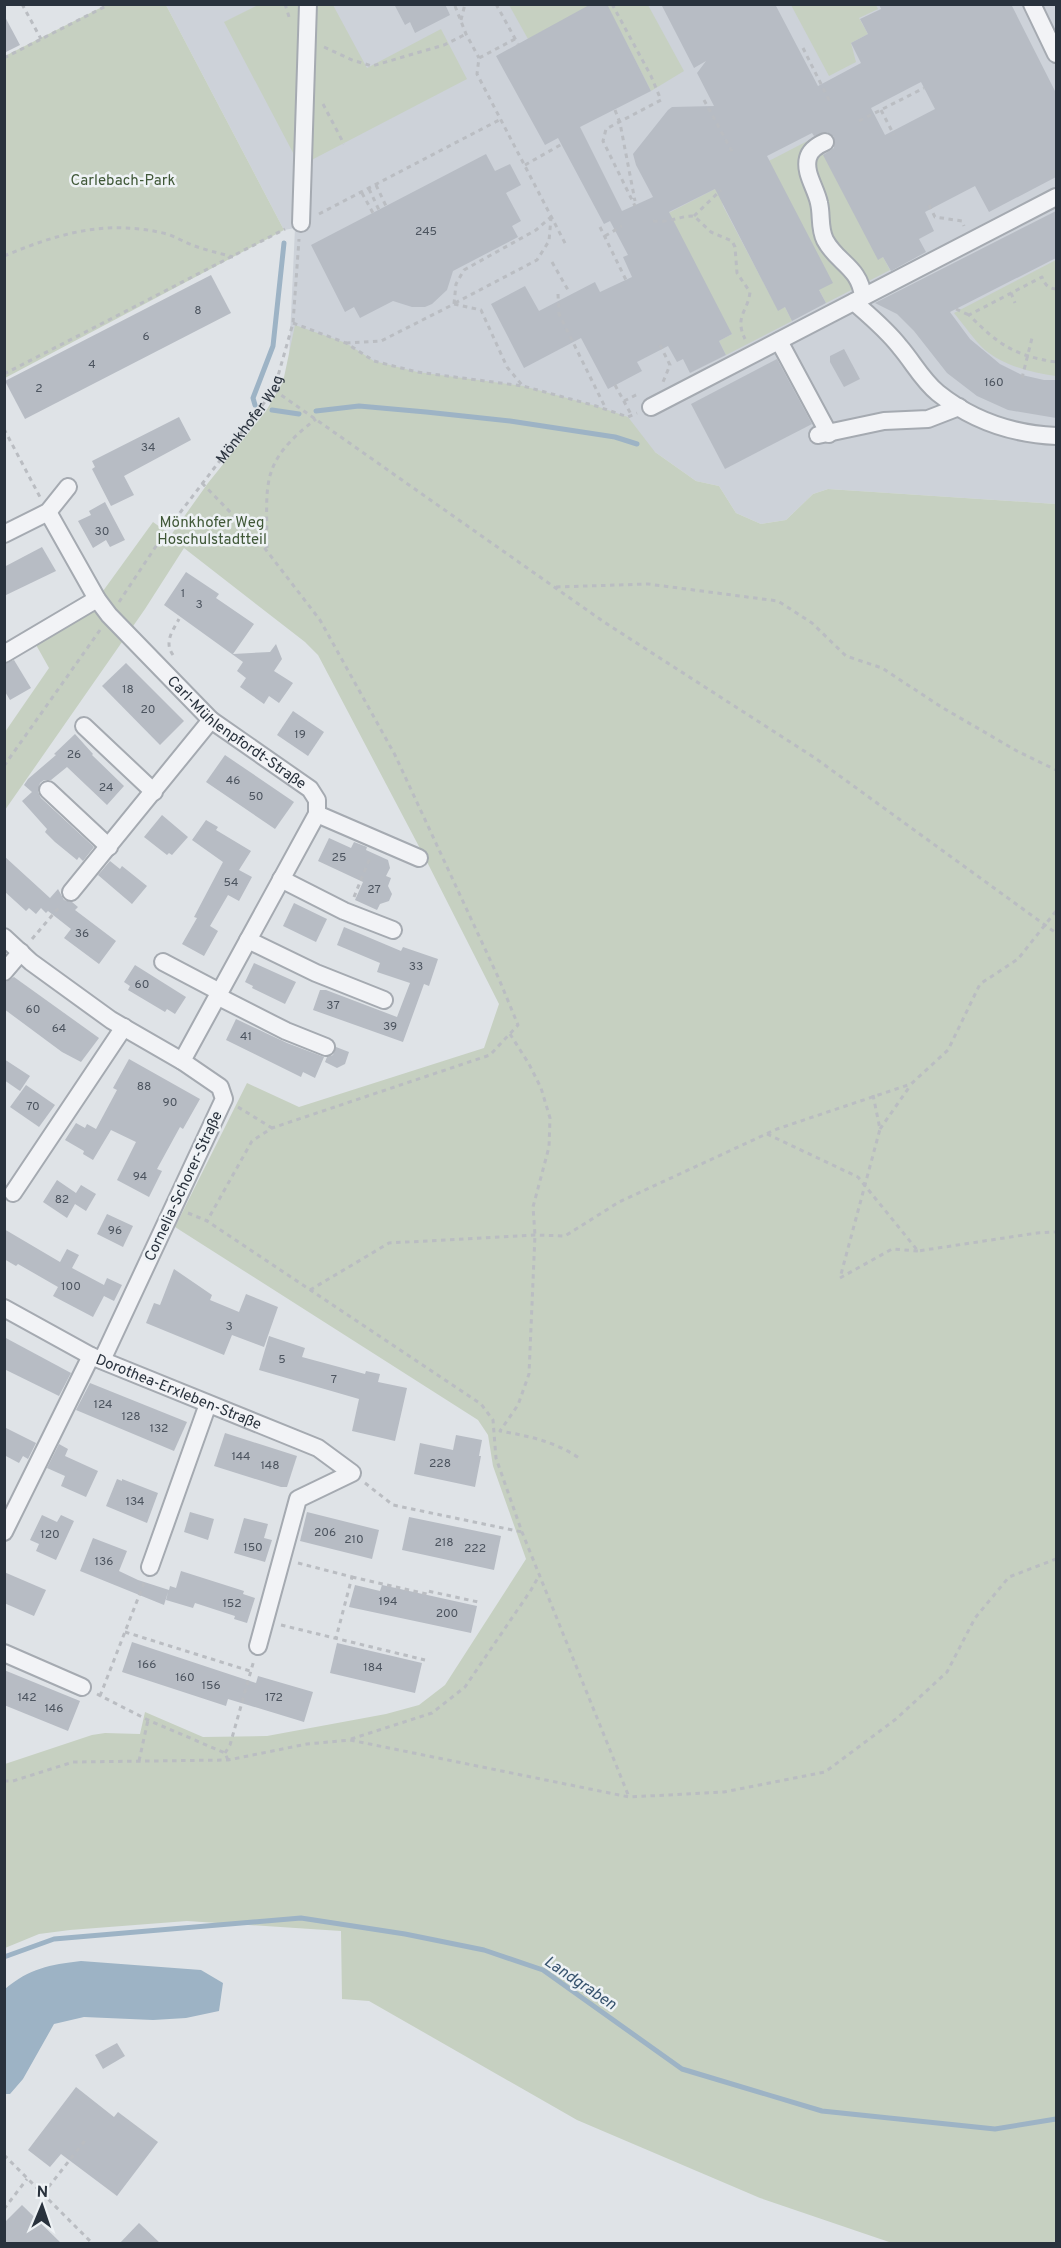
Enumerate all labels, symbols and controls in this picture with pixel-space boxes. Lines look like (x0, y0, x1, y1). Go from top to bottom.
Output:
park label: Carlebach-Park (70, 172, 176, 191)
house number: 245 (415, 224, 437, 240)
house number: 8 (194, 303, 202, 319)
house number: 6 (142, 329, 150, 345)
house number: 4 (88, 357, 96, 373)
street label: Mönkhofer Weg (213, 374, 289, 468)
house number: 160 (984, 375, 1004, 391)
house number: 2 (35, 381, 43, 397)
house number: 34 (141, 440, 155, 456)
park label: Mönkhofer Weg Hoschulstadtteil (157, 514, 267, 550)
house number: 30 (95, 524, 109, 540)
house number: 1 (181, 586, 185, 602)
house number: 3 (195, 597, 203, 613)
street label: Carl-Mühlenpfordt-Straße (162, 672, 309, 794)
house number: 18 (122, 682, 134, 698)
house number: 20 (140, 702, 156, 718)
house number: 19 (294, 727, 306, 743)
house number: 26 (67, 747, 81, 763)
house number: 46 (226, 773, 240, 789)
house number: 24 (99, 780, 113, 796)
house number: 50 (248, 789, 264, 805)
house number: 25 (332, 850, 346, 866)
house number: 54 (223, 875, 239, 891)
house number: 27 (367, 882, 381, 898)
house number: 36 (75, 926, 89, 942)
house number: 33 (409, 959, 423, 975)
house number: 60 (135, 977, 149, 993)
house number: 37 (326, 998, 340, 1014)
house number: 60 (26, 1002, 40, 1018)
house number: 39 (383, 1019, 397, 1035)
house number: 64 (52, 1021, 66, 1037)
house number: 41 (240, 1029, 252, 1045)
house number: 88 (137, 1079, 151, 1095)
house number: 90 (163, 1095, 177, 1111)
house number: 70 (26, 1099, 40, 1115)
street label: Cornelia-Schorer-Straße (141, 1108, 228, 1265)
house number: 94 (133, 1169, 147, 1185)
house number: 82 (55, 1192, 69, 1208)
house number: 96 (108, 1223, 122, 1239)
house number: 100 (61, 1279, 81, 1295)
house number: 3 (225, 1319, 233, 1335)
street label: Dorothea-Erxleben-Straße (92, 1351, 264, 1435)
house number: 5 (278, 1352, 286, 1368)
house number: 7 (331, 1372, 337, 1388)
house number: 124 (93, 1397, 113, 1413)
house number: 128 (121, 1409, 141, 1425)
house number: 132 (150, 1421, 168, 1437)
house number: 144 (231, 1449, 251, 1465)
house number: 228 (429, 1456, 451, 1472)
house number: 148 (260, 1458, 280, 1474)
house number: 134 (125, 1494, 145, 1510)
house number: 206 (314, 1525, 336, 1541)
house number: 120 (40, 1527, 60, 1543)
house number: 210 (344, 1532, 364, 1548)
house number: 218 (434, 1535, 454, 1551)
house number: 150 (243, 1540, 263, 1556)
house number: 222 (464, 1541, 486, 1557)
house number: 136 (95, 1554, 113, 1570)
house number: 194 (378, 1594, 398, 1610)
house number: 152 (222, 1596, 242, 1612)
house number: 200 (436, 1606, 458, 1622)
house number: 166 (138, 1657, 156, 1673)
house number: 184 (363, 1660, 383, 1676)
house number: 160 (175, 1670, 195, 1686)
house number: 156 (201, 1678, 221, 1694)
house number: 142 (17, 1690, 37, 1706)
house number: 172 (265, 1690, 283, 1706)
house number: 146 (45, 1701, 63, 1717)
water label: Landgraben (540, 1952, 620, 2015)
north arrow (12, 2176, 72, 2236)
text: N (36, 2183, 49, 2203)

